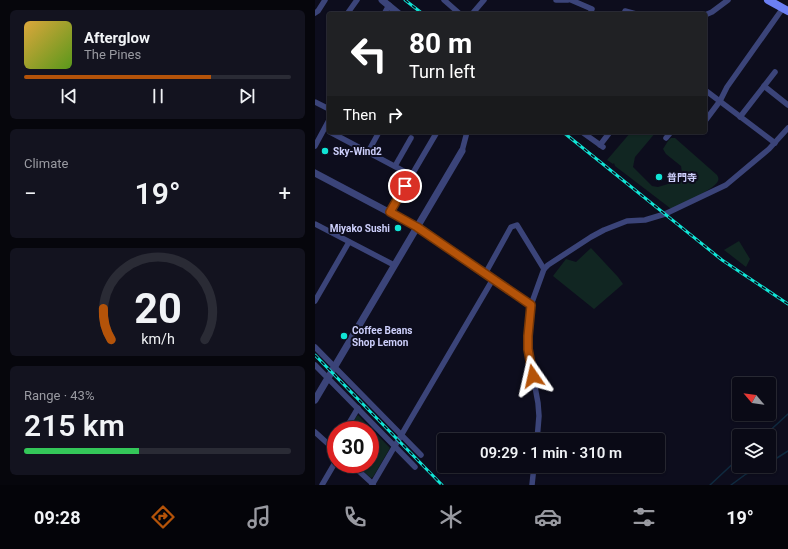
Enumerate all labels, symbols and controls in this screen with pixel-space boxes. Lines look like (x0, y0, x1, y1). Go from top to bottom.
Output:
text: 80 m (409, 27, 472, 60)
icon: left (343, 28, 395, 80)
text: Afterglow (84, 29, 150, 47)
text: The Pines (84, 47, 141, 62)
text: Turn left (409, 61, 475, 82)
icon: previous (58, 85, 80, 107)
icon: pause (147, 85, 169, 107)
icon: next (236, 85, 258, 107)
icon: right (384, 104, 406, 126)
text: Then (343, 106, 376, 124)
marker: Sky-Wind2 (320, 146, 330, 156)
place label: Sky-Wind2 (333, 146, 382, 157)
text: Climate (24, 156, 68, 171)
pin (388, 169, 422, 203)
marker: 普門寺 (654, 172, 664, 182)
place label: 普門寺 (667, 172, 697, 183)
icon: arrive (394, 175, 416, 197)
text: 19° (135, 176, 180, 211)
text: − (24, 181, 37, 206)
text: + (279, 181, 291, 206)
place label: Miyako Sushi (330, 223, 390, 234)
marker: Miyako Sushi (393, 223, 403, 233)
text: 20 (134, 284, 181, 333)
place label: Coffee Beans Shop Lemon (352, 325, 412, 348)
text: km/h (141, 330, 174, 346)
marker: Coffee Beans Shop Lemon (339, 331, 349, 341)
position arrow (512, 355, 554, 397)
north arrow (732, 377, 776, 421)
map controls (732, 377, 776, 473)
text: Range · 43% (24, 388, 94, 403)
text: 215 km (24, 408, 125, 443)
speed limit sign: 30 (327, 421, 379, 473)
button: layers (732, 429, 776, 473)
text: 09:29 · 1 min · 310 m (480, 444, 622, 462)
icon: directions (149, 503, 177, 531)
icon: music (245, 503, 273, 531)
icon: phone (341, 503, 369, 531)
icon: climate (437, 503, 465, 531)
icon: car (534, 503, 562, 531)
icon: filters (630, 503, 658, 531)
text: 09:28 (34, 507, 81, 528)
text: 19° (726, 507, 754, 528)

